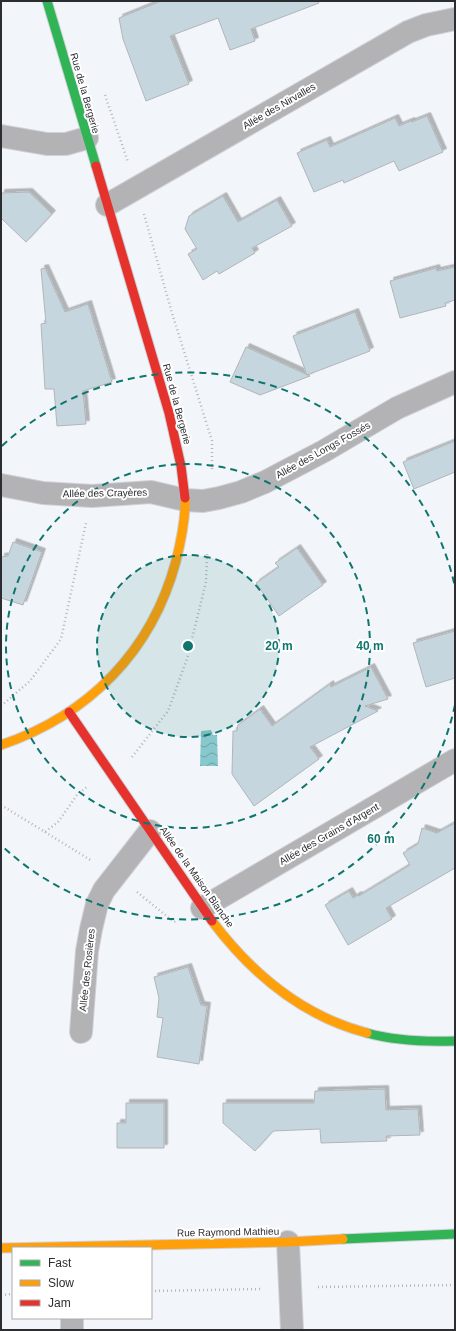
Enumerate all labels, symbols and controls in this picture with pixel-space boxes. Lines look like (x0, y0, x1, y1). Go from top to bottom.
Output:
street label: Rue de la Bergerie (68, 51, 102, 135)
street label: Allée des Nirvalles (241, 81, 317, 131)
street label: Rue de la Bergerie (161, 362, 193, 446)
street label: Allée des Longs Fossés (274, 419, 372, 481)
street label: Allée des Crayères (63, 487, 147, 499)
centre of rings (181, 639, 195, 653)
text: 20 m (265, 639, 293, 653)
text: 40 m (356, 639, 384, 653)
street label: Allée des Grains d'Argent (277, 801, 381, 867)
street label: Allée de la Maison Blanche (158, 824, 236, 930)
text: 60 m (367, 832, 395, 846)
street label: Allée des Rosières (77, 928, 97, 1012)
street label: Rue Raymond Mathieu (177, 1226, 279, 1238)
legend (12, 1247, 152, 1319)
text: Fast (48, 1256, 72, 1270)
text: Slow (48, 1276, 74, 1290)
text: Jam (48, 1296, 71, 1310)

